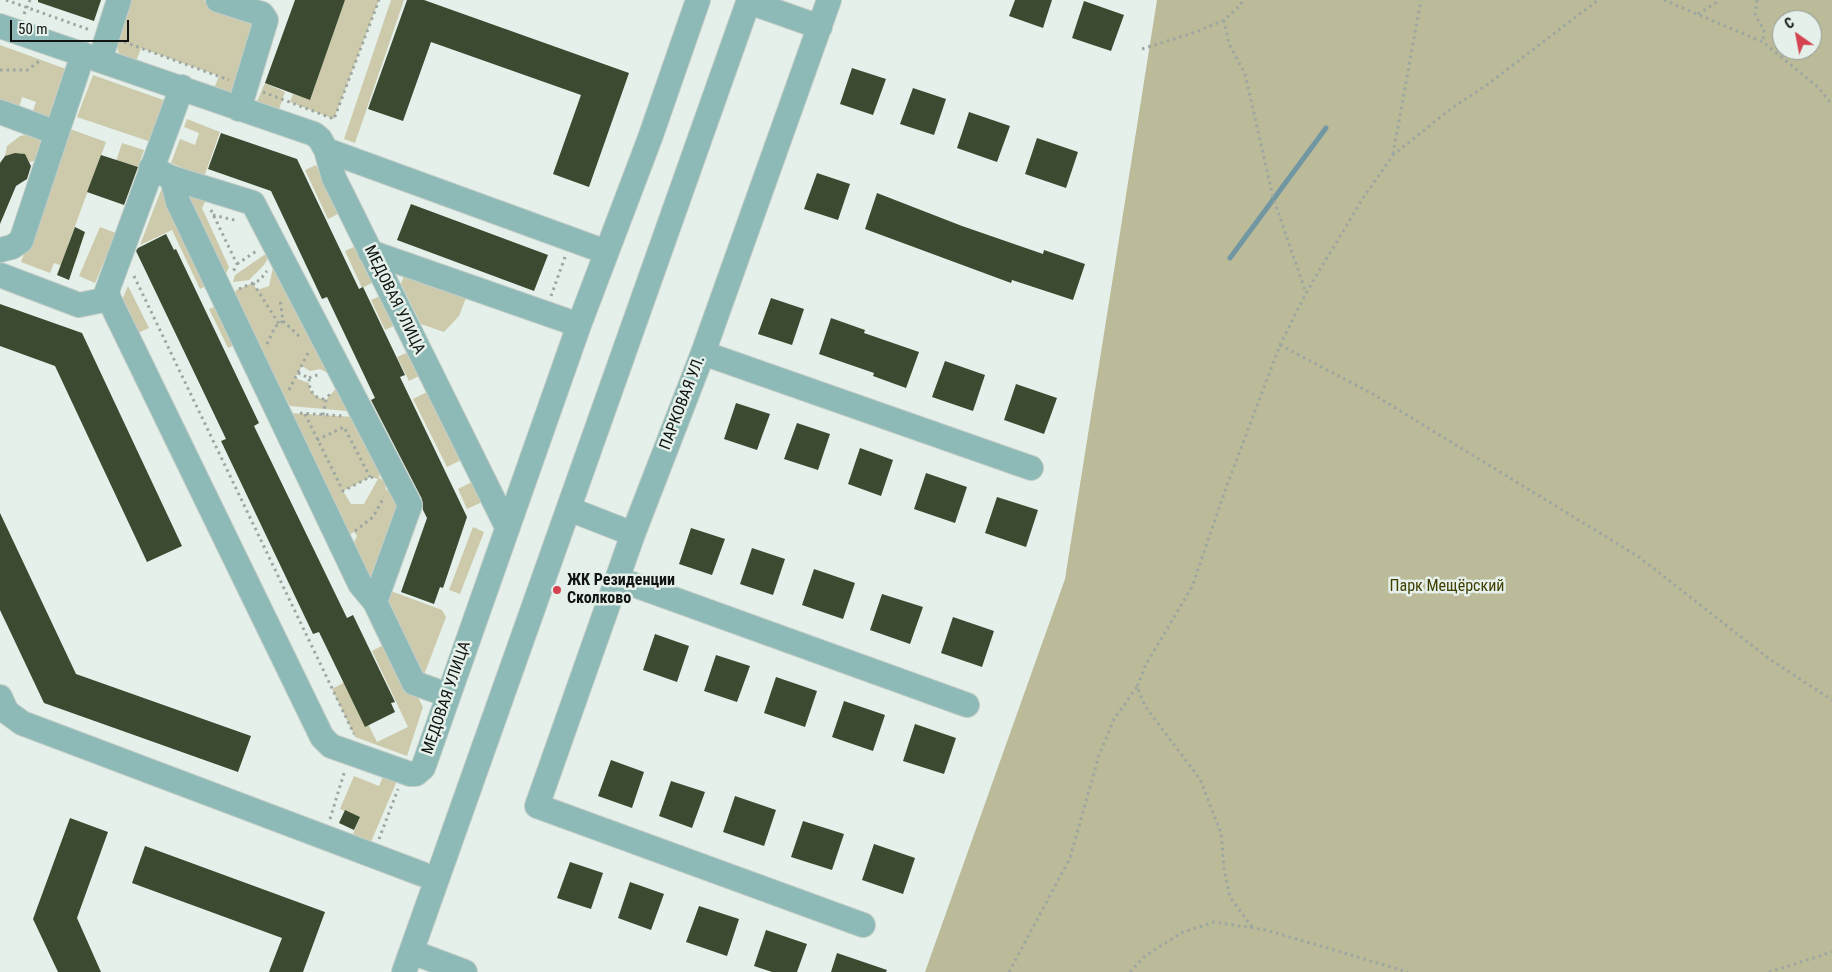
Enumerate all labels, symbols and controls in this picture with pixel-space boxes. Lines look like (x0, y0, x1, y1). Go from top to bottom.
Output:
scale bar (12, 10, 131, 42)
north arrow (1772, 10, 1822, 60)
text: С (1782, 14, 1797, 32)
text: 50 m (18, 20, 48, 38)
street label: МЕДОВАЯ УЛИЦА (359, 243, 429, 357)
street label: ПАРКОВАЯ УЛ. (656, 353, 710, 453)
place label: ЖК Резиденции Сколково (567, 571, 675, 609)
park label: Парк Мещёрский (1390, 577, 1504, 597)
marker: ЖК Резиденции Сколково (551, 584, 563, 596)
street label: МЕДОВАЯ УЛИЦА (419, 639, 475, 757)

